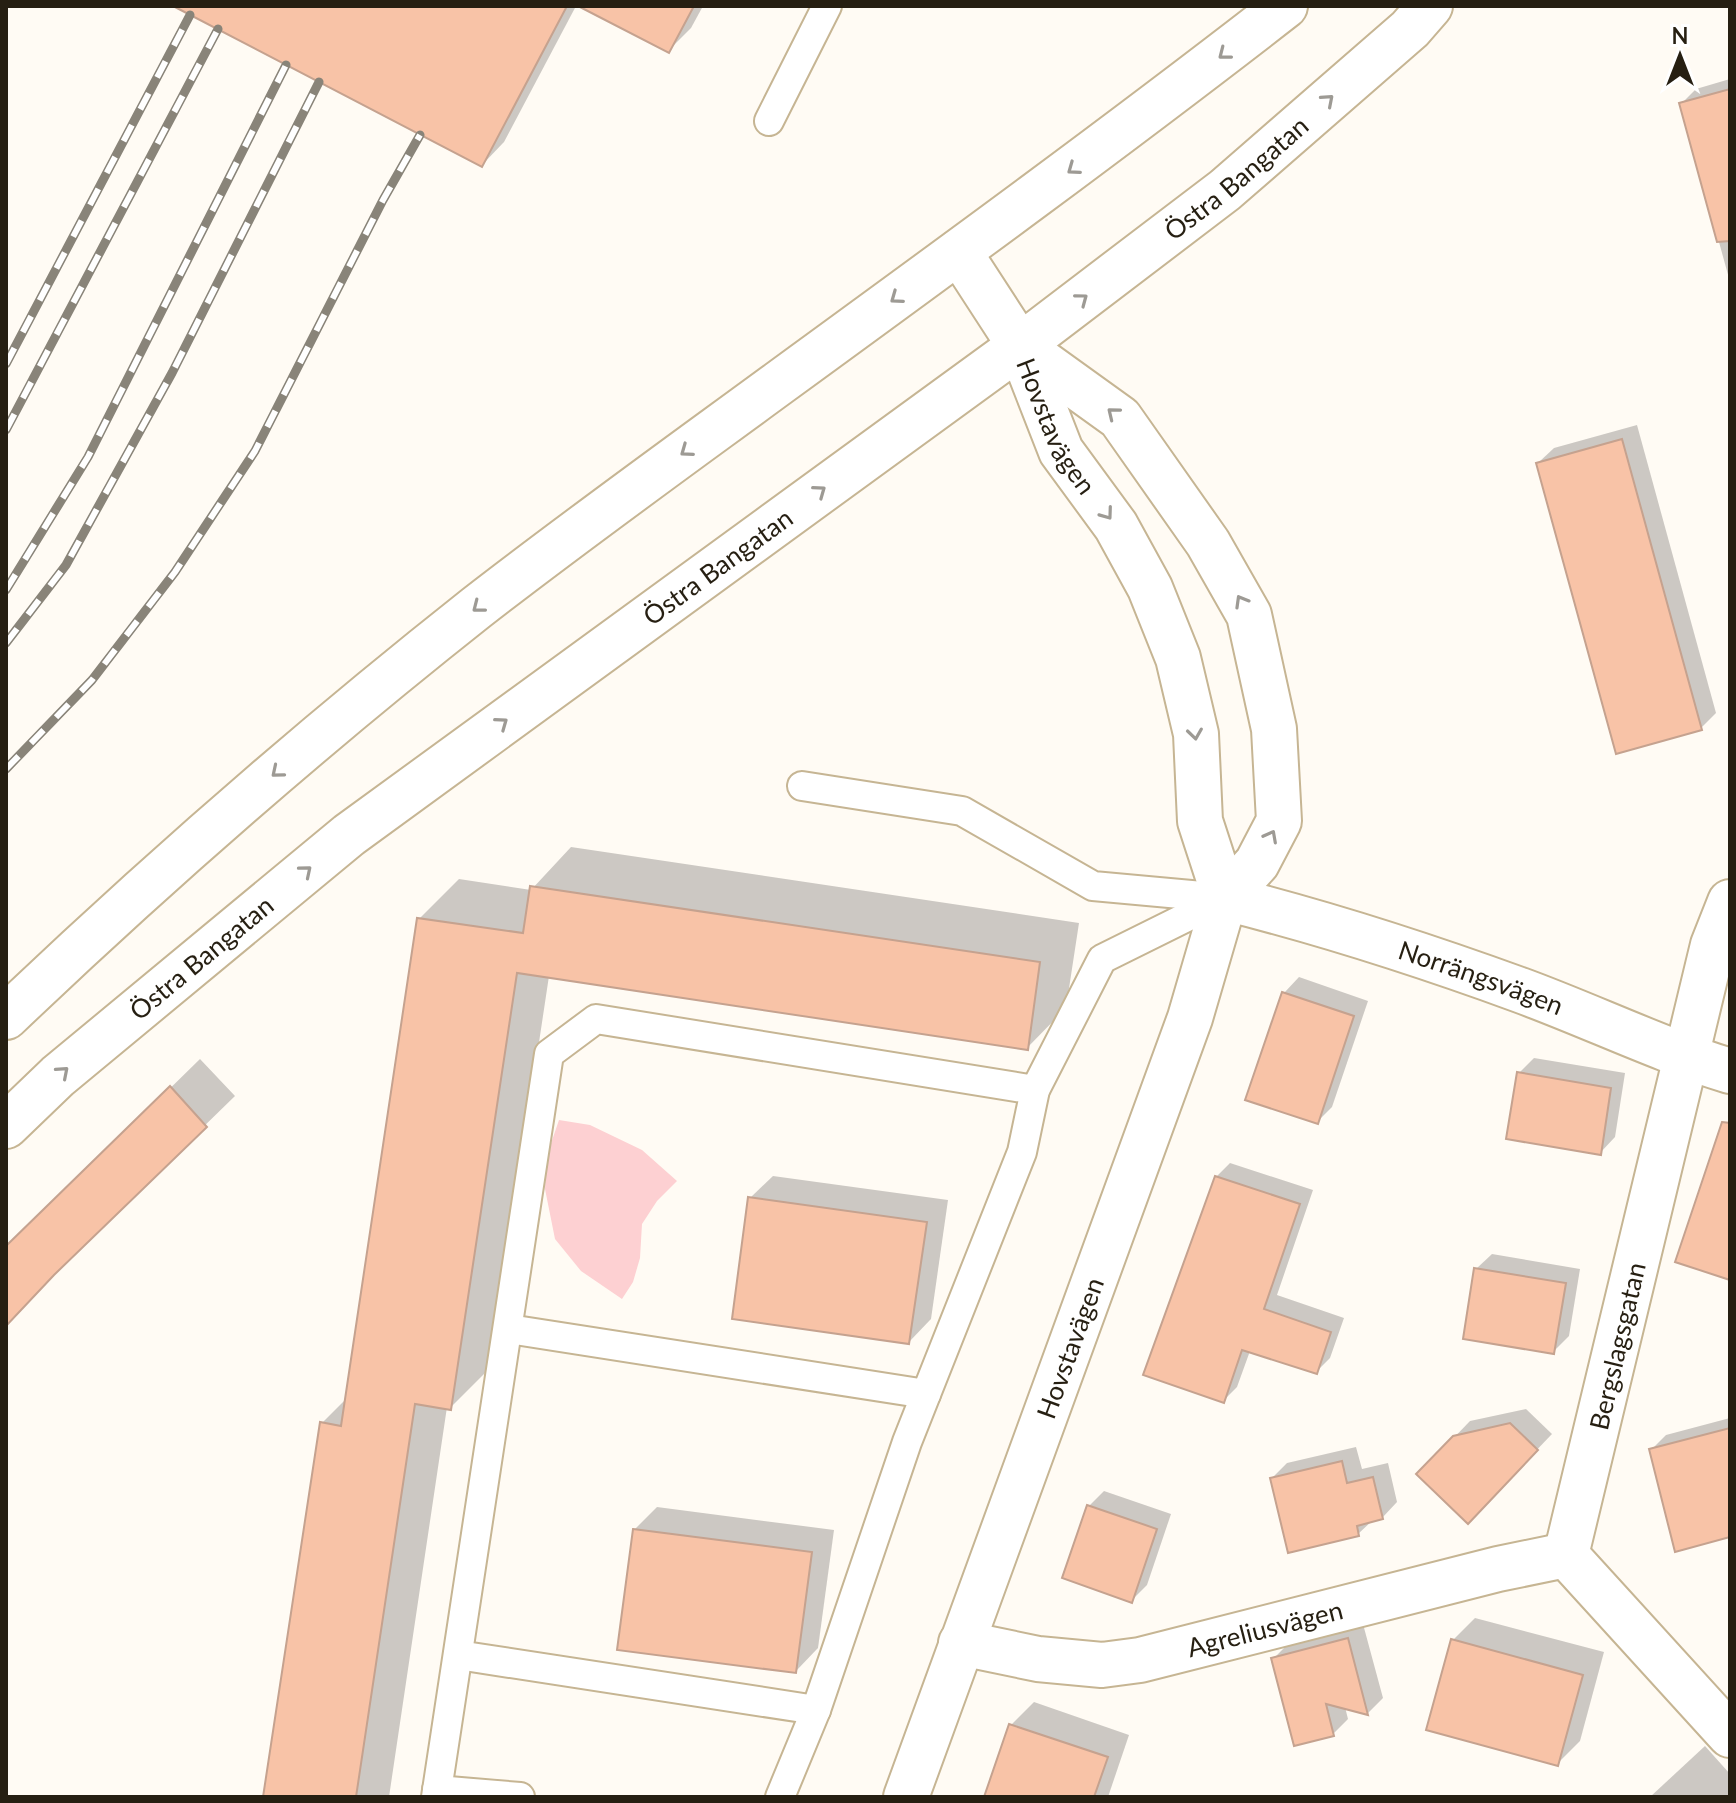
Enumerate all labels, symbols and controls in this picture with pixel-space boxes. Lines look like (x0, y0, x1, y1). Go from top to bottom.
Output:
north arrow (1640, 16, 1720, 96)
text: N (1672, 22, 1688, 49)
one-way arrow (1218, 44, 1233, 58)
one-way arrow (1318, 95, 1333, 110)
street label: Östra Bangatan (1158, 109, 1315, 247)
one-way arrow (1067, 159, 1081, 173)
one-way arrow (890, 288, 905, 302)
one-way arrow (1074, 295, 1088, 309)
street label: Hovstavägen (1010, 353, 1103, 500)
one-way arrow (1107, 409, 1122, 423)
one-way arrow (681, 441, 695, 456)
one-way arrow (811, 487, 825, 501)
street label: Östra Bangatan (637, 501, 799, 632)
one-way arrow (1097, 505, 1112, 519)
one-way arrow (1235, 595, 1251, 610)
one-way arrow (473, 597, 487, 612)
one-way arrow (493, 718, 508, 733)
one-way arrow (1186, 727, 1203, 741)
one-way arrow (271, 762, 286, 776)
one-way arrow (1262, 829, 1277, 844)
one-way arrow (297, 866, 311, 881)
street label: Östra Bangatan (123, 889, 280, 1026)
street label: Norrängsvägen (1395, 933, 1568, 1021)
one-way arrow (53, 1067, 68, 1082)
street label: Bergslagsgatan (1582, 1259, 1652, 1433)
street label: Hovstavägen (1029, 1273, 1110, 1423)
street label: Agreliusvägen (1184, 1593, 1346, 1663)

